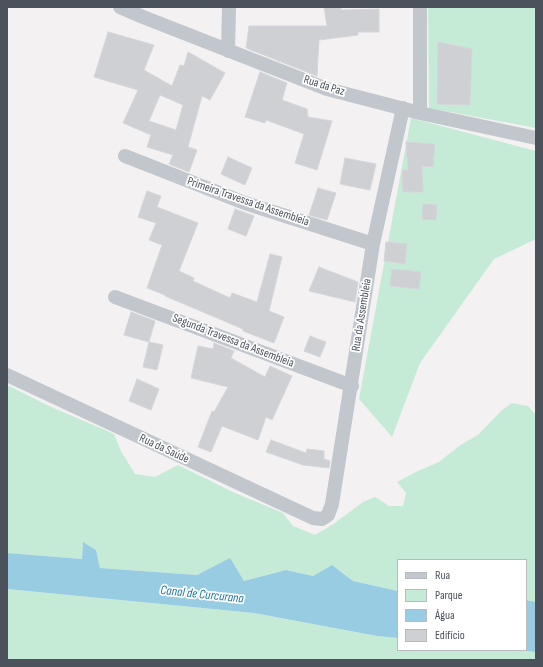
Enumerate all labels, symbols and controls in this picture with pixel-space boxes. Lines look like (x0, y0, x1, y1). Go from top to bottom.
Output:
street label: Rua da Paz (302, 73, 346, 99)
street label: Primeira Travessa da Assembleia (185, 174, 311, 230)
street label: Rua da Assembleia (349, 277, 375, 353)
street label: Segunda Travessa da Assembleia (170, 311, 296, 371)
street label: Rua da Saúde (137, 431, 191, 467)
legend (397, 559, 527, 651)
text: Rua (435, 568, 450, 583)
water label: Canal de Curcurana (160, 583, 244, 607)
text: Parque (435, 588, 463, 603)
text: Água (435, 608, 455, 623)
text: Edifício (435, 628, 465, 643)

